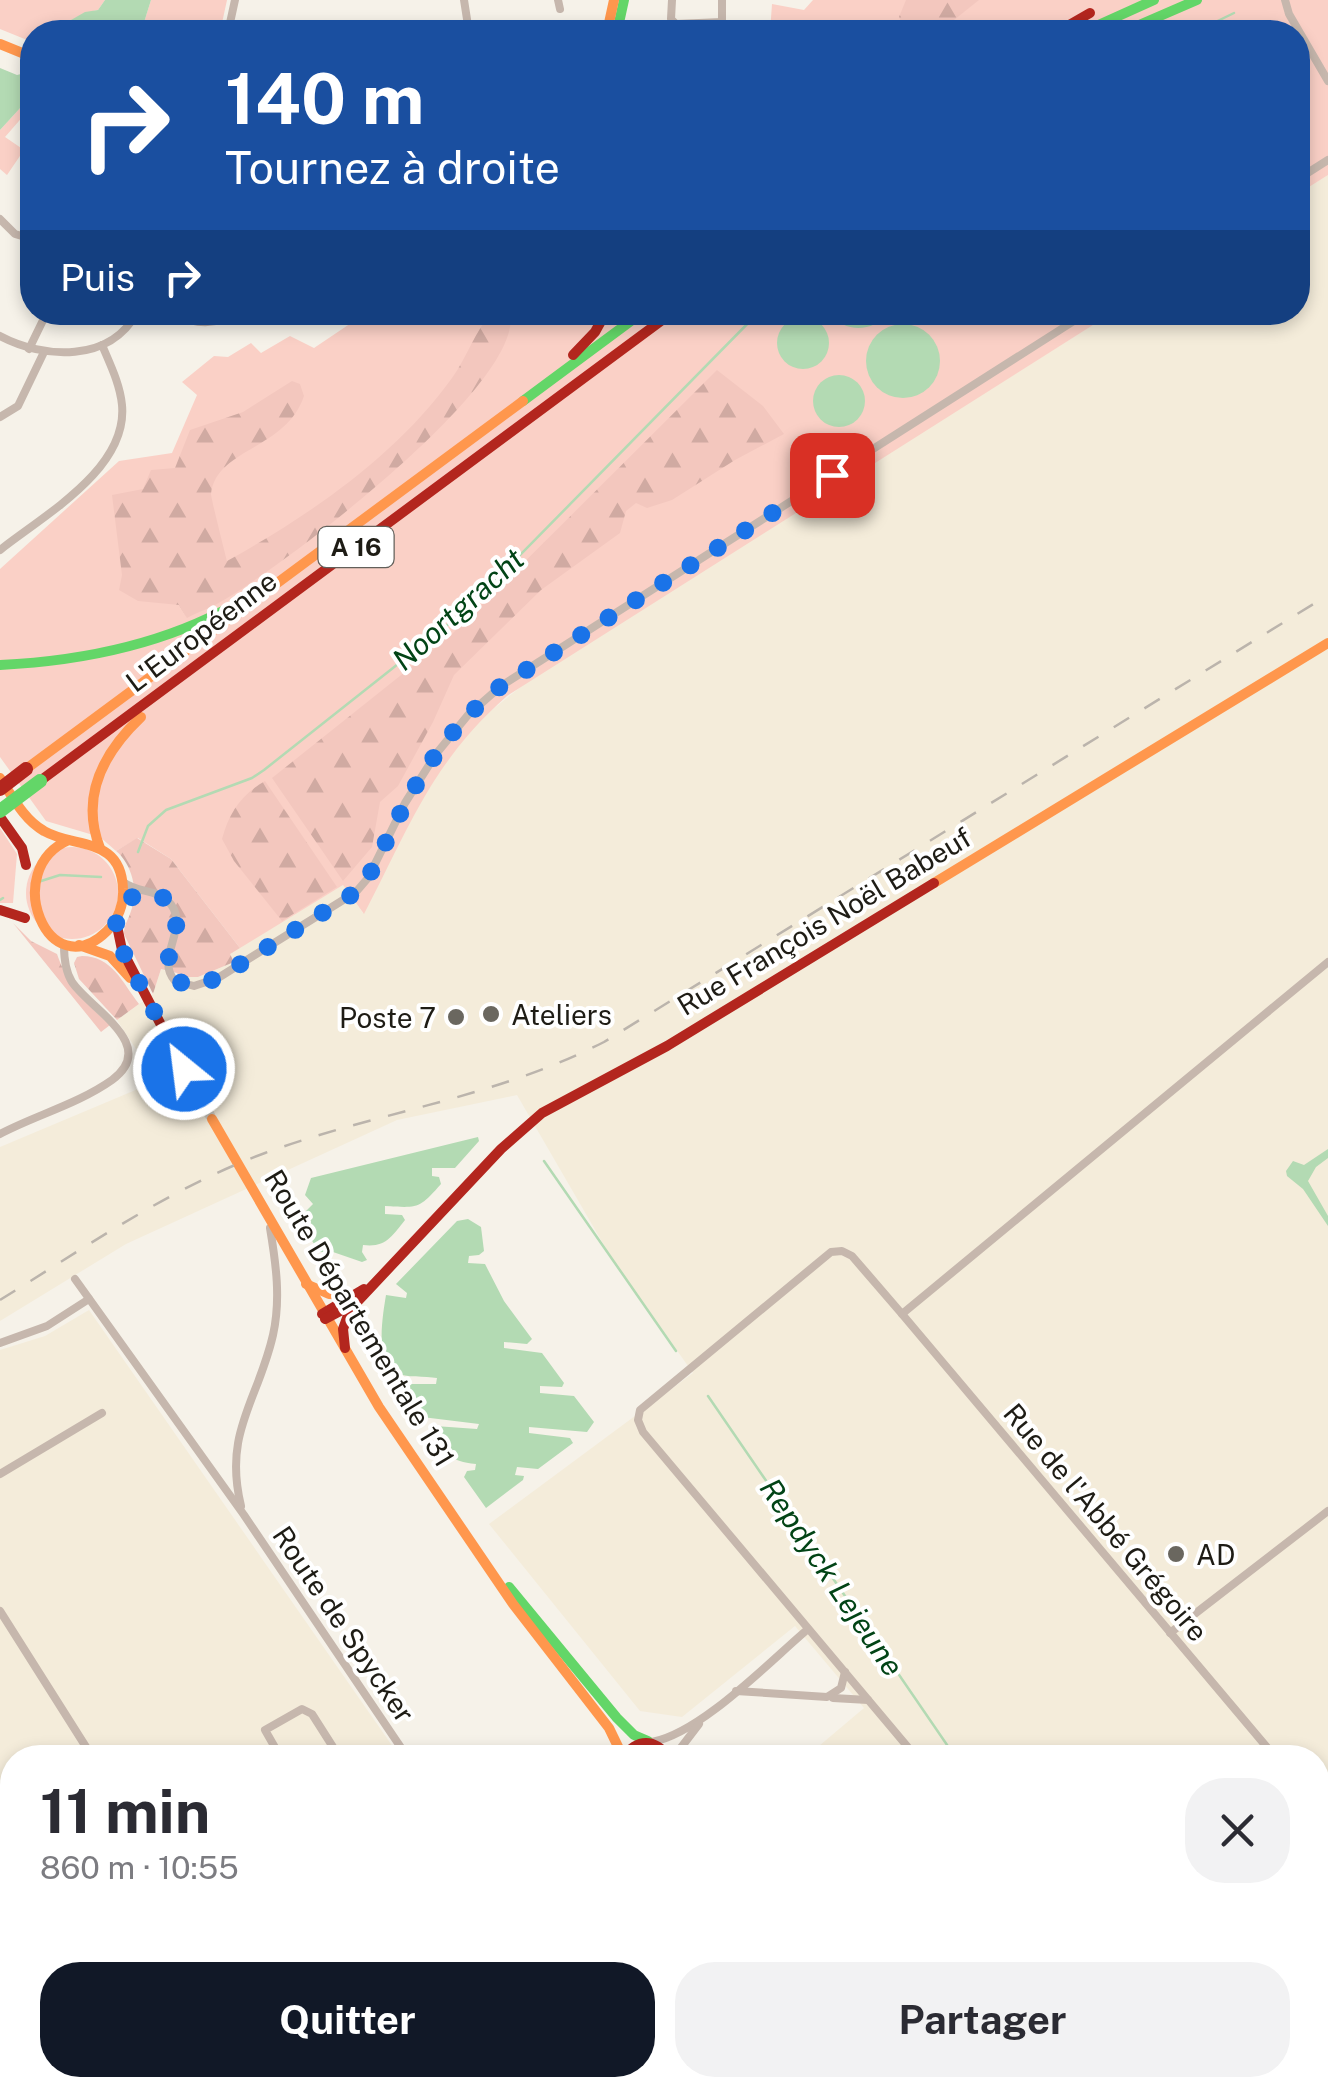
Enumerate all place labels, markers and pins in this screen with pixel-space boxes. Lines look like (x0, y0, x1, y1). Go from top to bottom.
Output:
pin (790, 433, 875, 518)
place label: Ateliers (511, 998, 612, 1031)
place label: Poste 7 (339, 1001, 436, 1034)
marker: Ateliers (480, 1003, 502, 1025)
marker: Poste 7 (445, 1006, 467, 1028)
place label: AD (1196, 1538, 1235, 1571)
marker: AD (1165, 1543, 1187, 1565)

